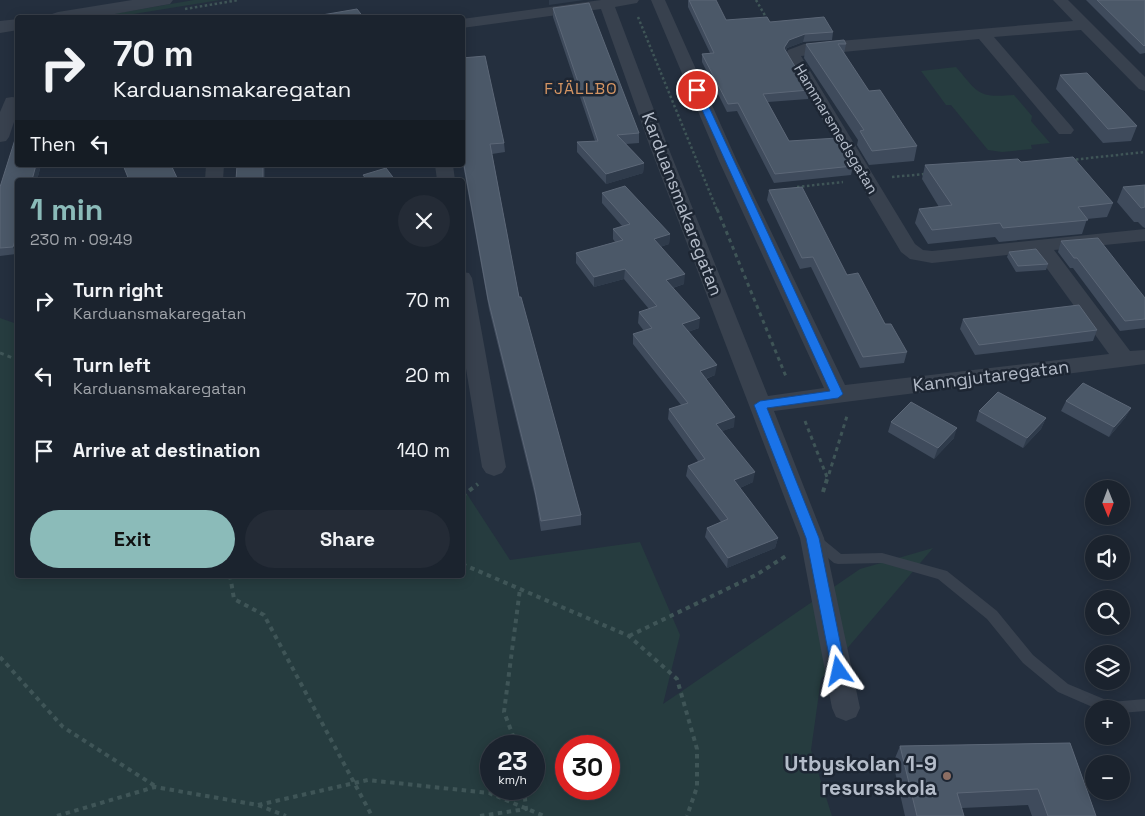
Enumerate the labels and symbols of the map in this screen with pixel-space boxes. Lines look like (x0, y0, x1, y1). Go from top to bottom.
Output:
street label: Hammarsmedsgatan (790, 60, 883, 197)
pin (676, 69, 718, 111)
district label: FJÄLLBO (544, 78, 618, 99)
street label: Karduansmakaregatan (637, 109, 728, 299)
street label: Kanngjutaregatan (912, 355, 1070, 396)
north arrow (1085, 480, 1130, 525)
position arrow (812, 644, 864, 696)
speed limit sign: 30 (555, 735, 620, 800)
place label: Utbyskolan 1-9 resursskola (784, 750, 937, 801)
marker: Utbyskolan 1-9 resursskola (941, 770, 953, 782)

